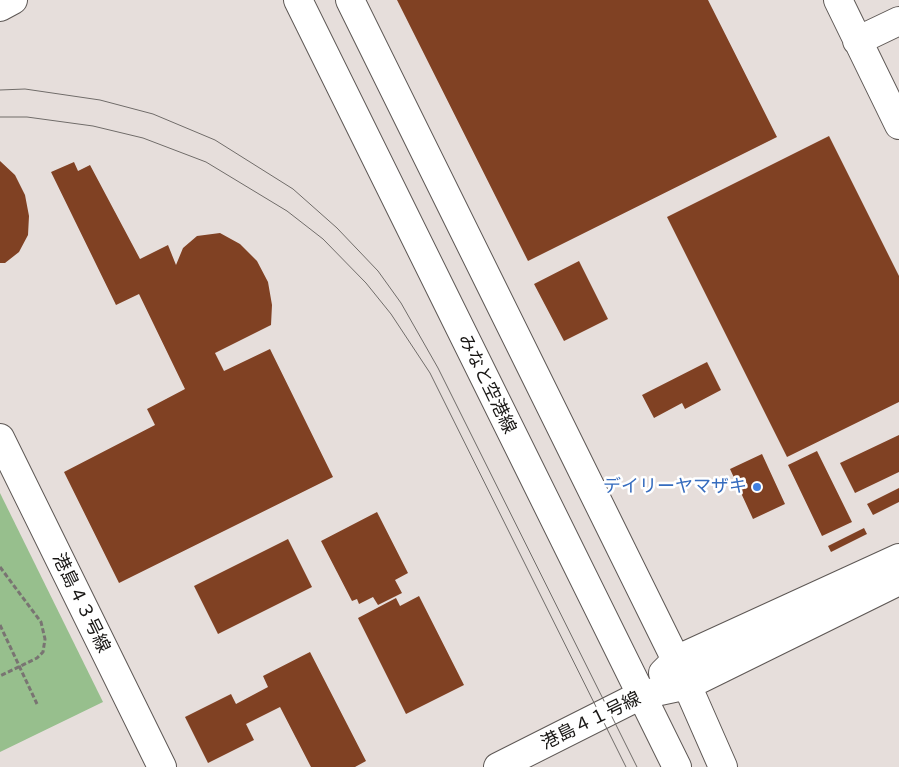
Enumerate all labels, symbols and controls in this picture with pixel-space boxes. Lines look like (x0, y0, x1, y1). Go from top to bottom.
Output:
street label: みなと空港線 (454, 331, 520, 437)
place label: デイリーヤマザキ (603, 476, 747, 498)
marker: デイリーヤマザキ (751, 481, 763, 493)
street label: 港島４３号線 (48, 550, 114, 656)
street label: 港島４１号線 (538, 688, 644, 754)

